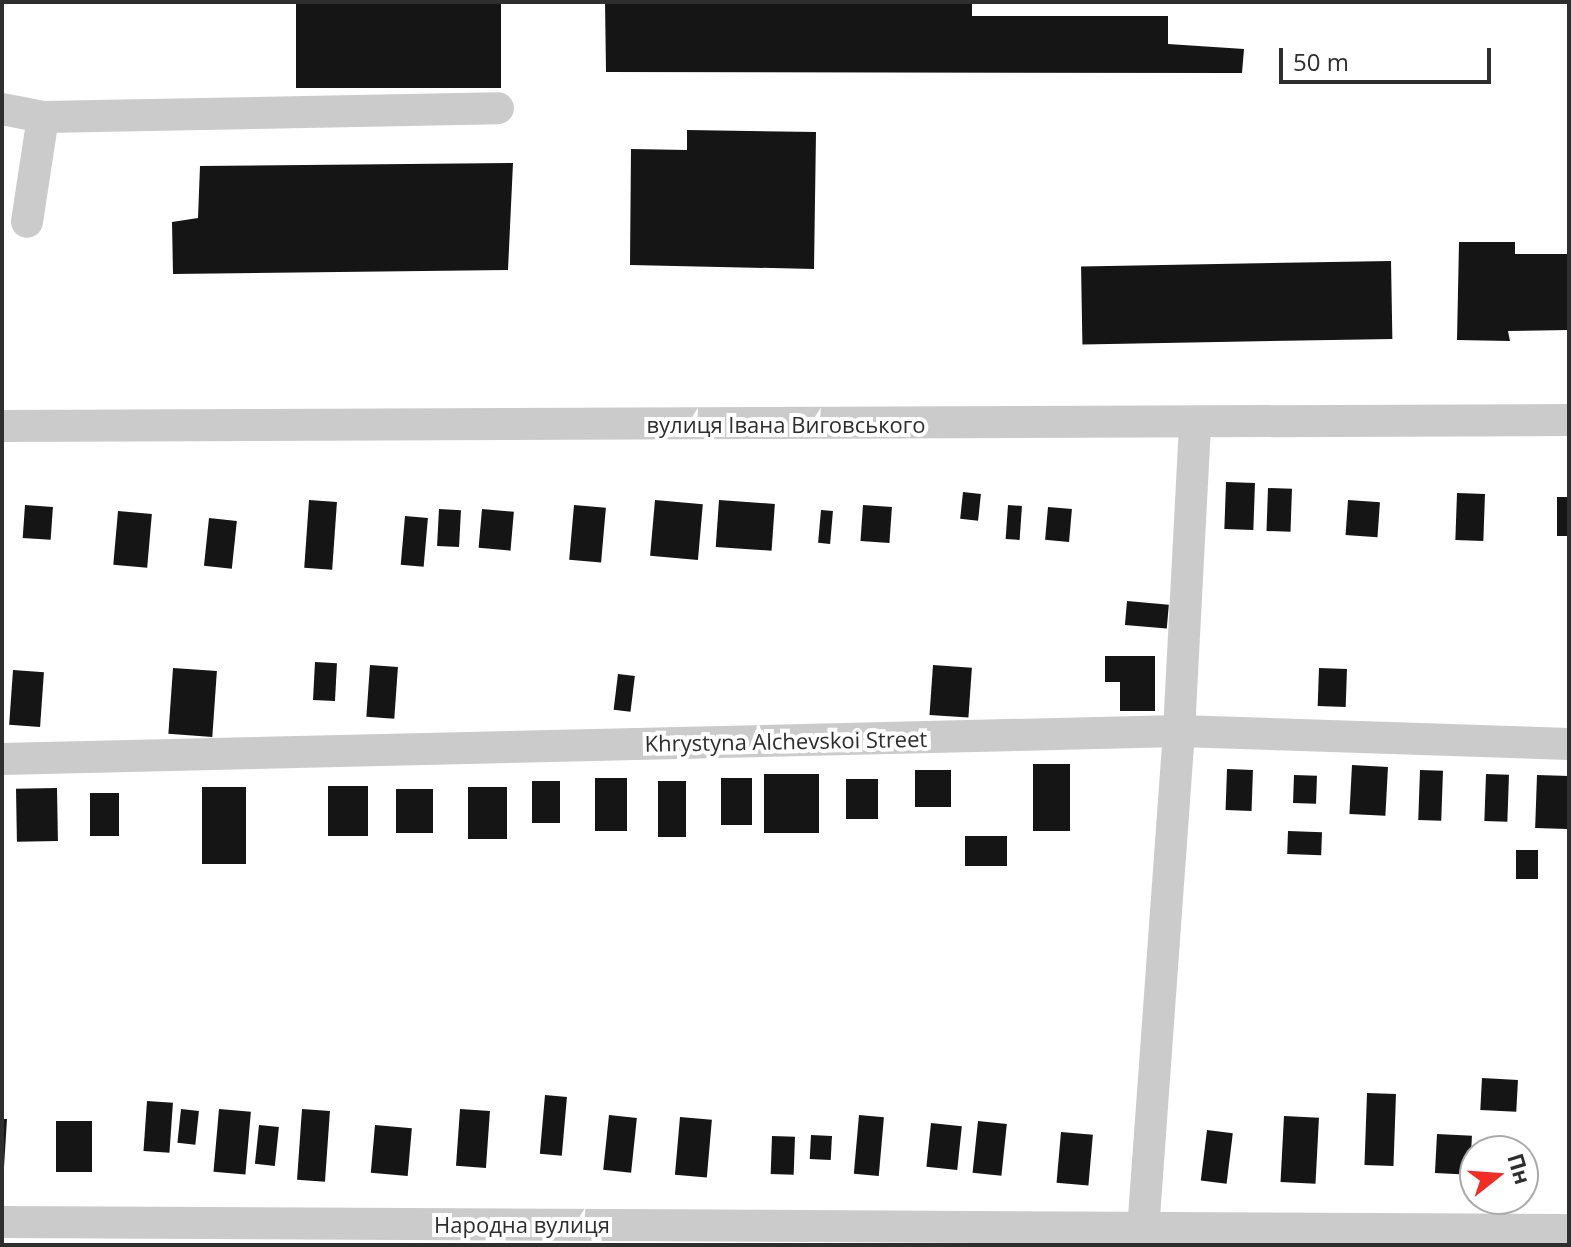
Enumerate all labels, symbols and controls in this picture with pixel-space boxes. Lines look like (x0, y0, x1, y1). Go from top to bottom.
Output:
scale bar (1283, 32, 1495, 82)
text: 50 m (1293, 45, 1349, 78)
street label: вулиця Івана Виговського (646, 412, 926, 438)
street label: Khrystyna Alchevskoi Street (644, 725, 928, 757)
north arrow (1459, 1135, 1539, 1215)
text: Пн (1501, 1149, 1539, 1188)
street label: Народна вулиця (434, 1212, 610, 1238)

